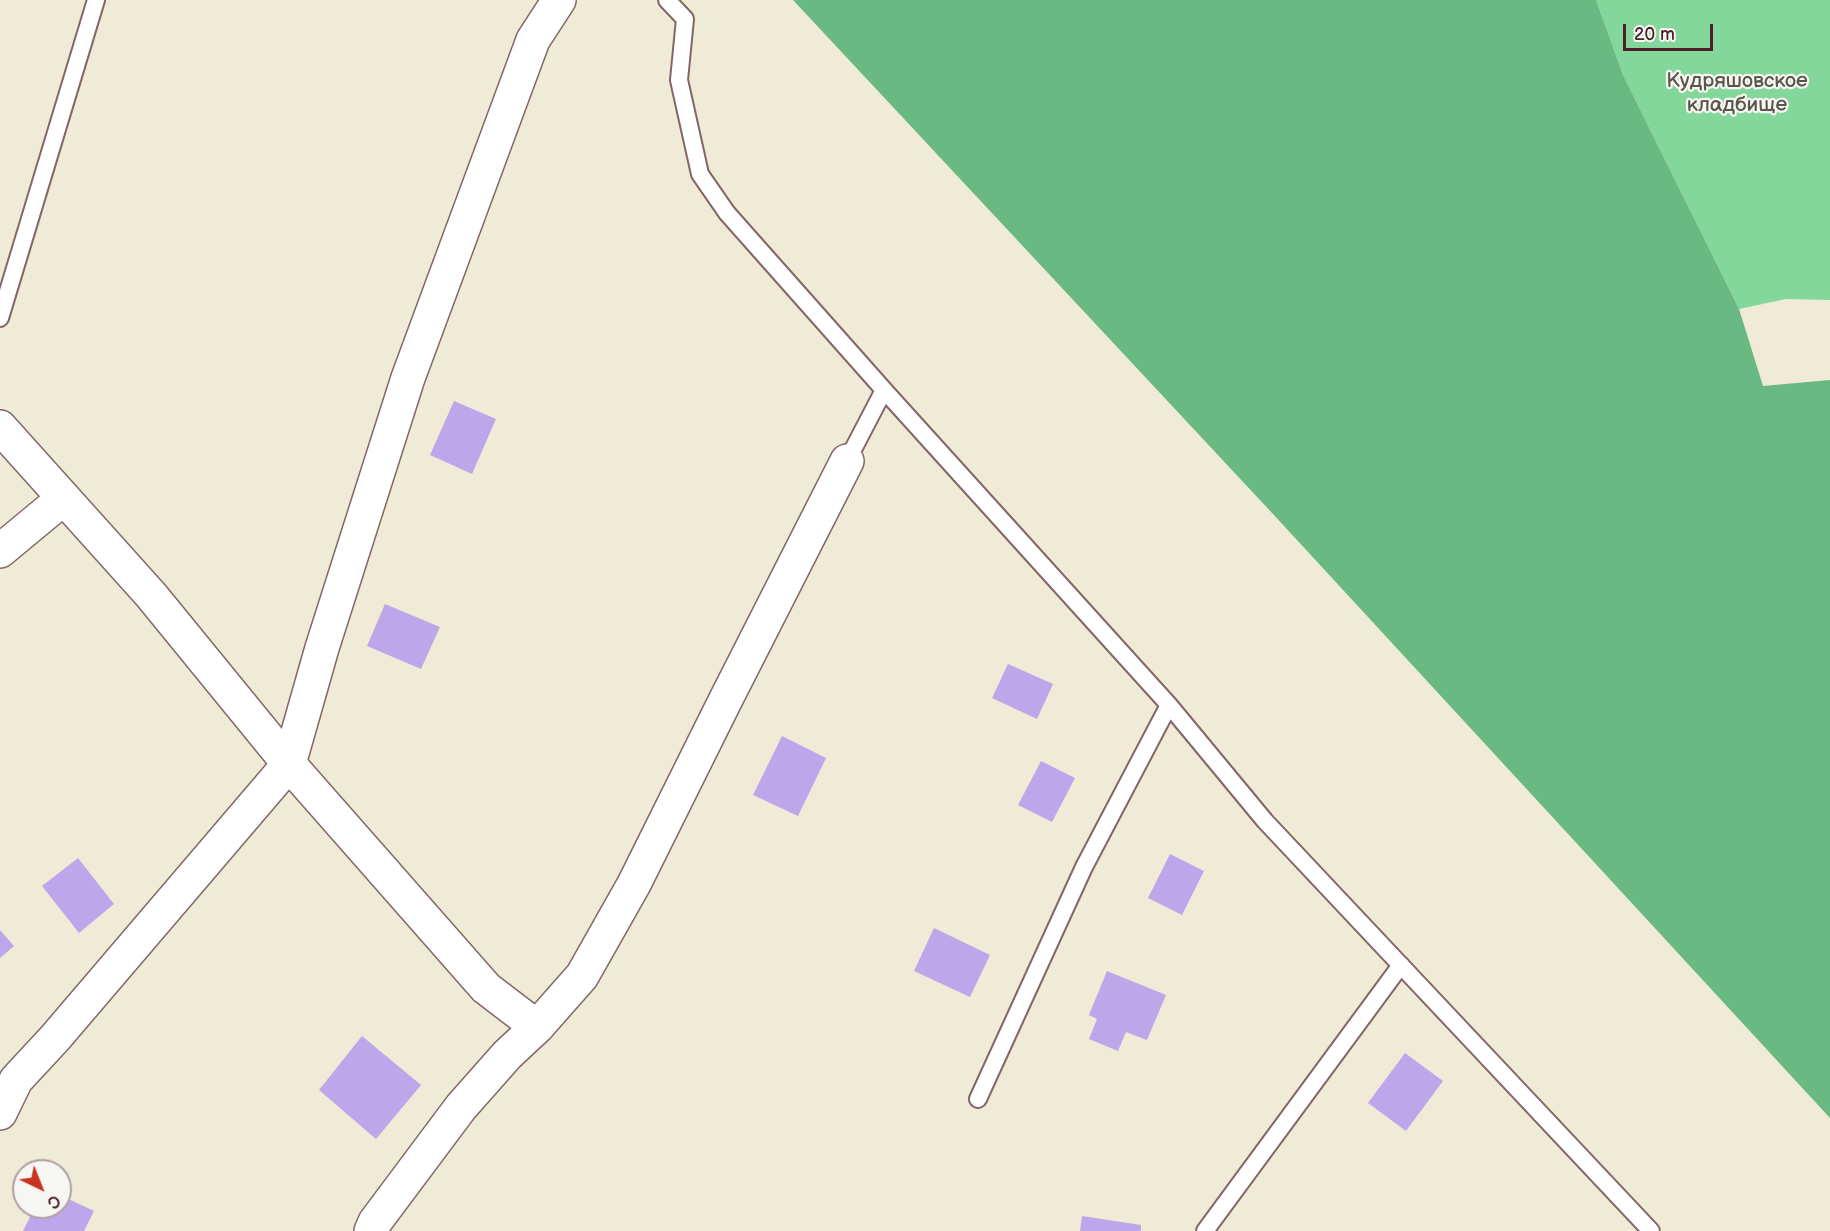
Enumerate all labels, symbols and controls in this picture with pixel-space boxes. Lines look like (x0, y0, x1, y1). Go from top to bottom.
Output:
scale bar (1626, 12, 1716, 50)
text: 20 m (1634, 24, 1675, 45)
park label: Кудряшовское кладбище (1666, 69, 1808, 119)
north arrow (12, 1159, 72, 1219)
text: С (43, 1190, 64, 1212)

